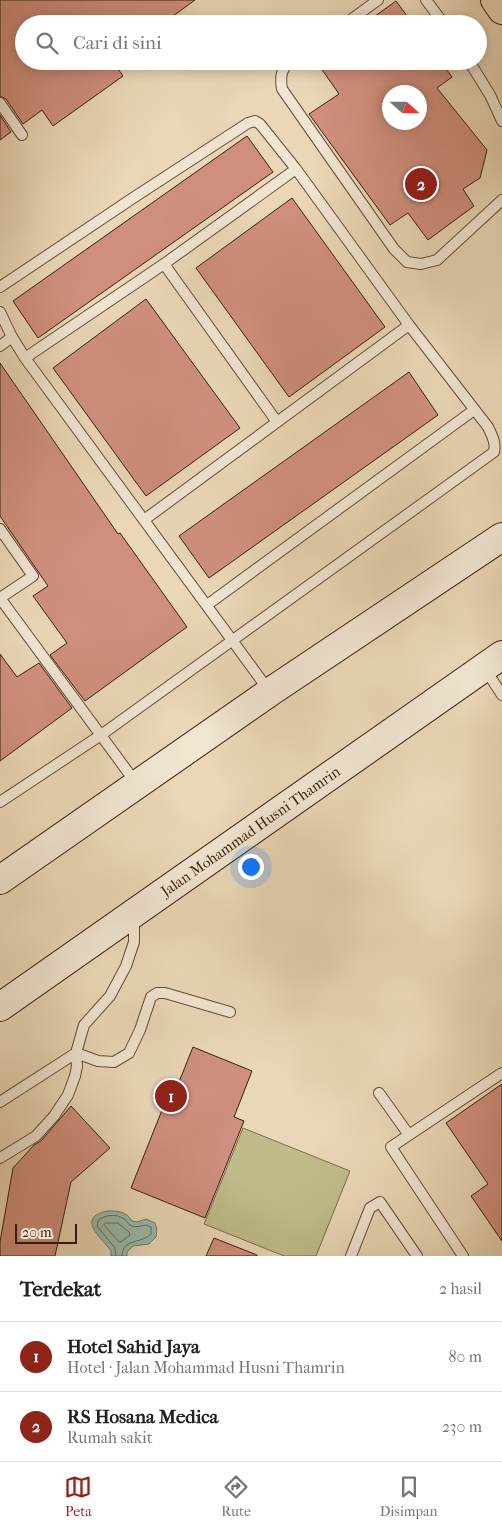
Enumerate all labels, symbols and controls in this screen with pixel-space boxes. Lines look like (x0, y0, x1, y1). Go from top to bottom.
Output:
search box (15, 15, 487, 70)
icon: search (33, 29, 61, 57)
text: Cari di sini (73, 32, 162, 54)
north arrow (382, 85, 427, 130)
pin: 2 (405, 165, 437, 203)
street label: Jalan Mohammad Husni Thamrin (157, 762, 344, 901)
your location (238, 854, 264, 880)
pin: 1 (155, 1077, 187, 1115)
scale bar (15, 1221, 78, 1244)
text: 20 m (22, 1224, 52, 1241)
text: Terdekat (20, 1277, 101, 1301)
text: 2 hasil (439, 1279, 482, 1298)
text: Hotel Sahid Jaya (67, 1336, 200, 1358)
text: 1 (33, 1347, 39, 1366)
text: 80 m (448, 1347, 482, 1366)
text: Hotel · Jalan Mohammad Husni Thamrin (67, 1358, 345, 1377)
text: RS Hosana Medica (67, 1406, 218, 1428)
text: 2 (32, 1417, 40, 1436)
text: 230 m (442, 1417, 482, 1436)
text: Rumah sakit (67, 1428, 152, 1447)
tab: Peta (64, 1473, 92, 1520)
tab: Rute (221, 1473, 251, 1520)
tab: Disimpan (380, 1473, 438, 1520)

